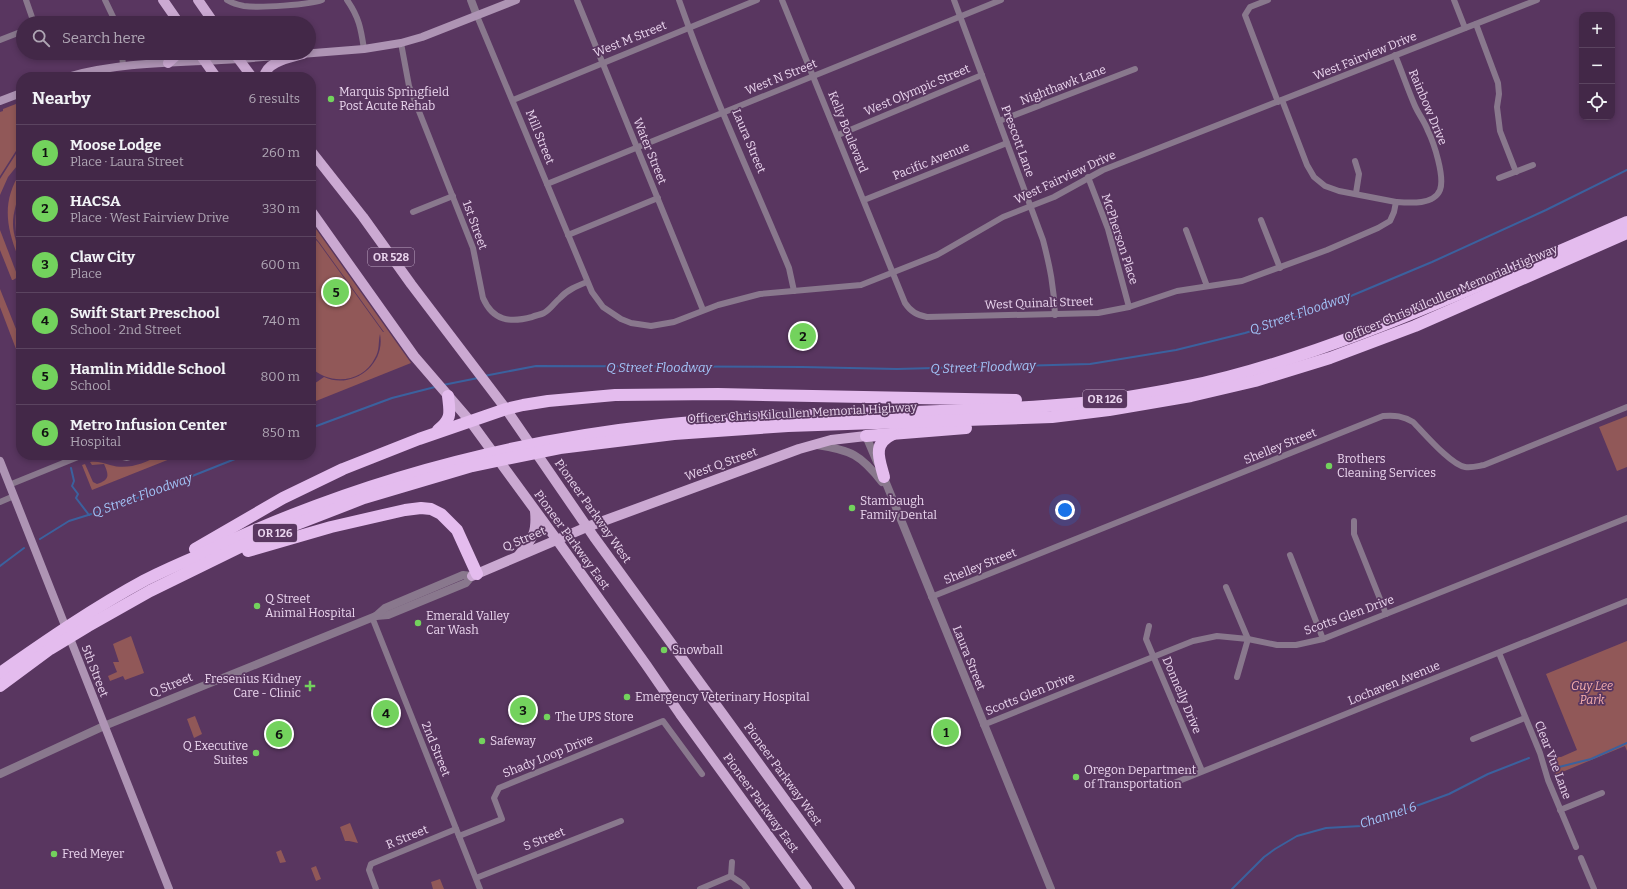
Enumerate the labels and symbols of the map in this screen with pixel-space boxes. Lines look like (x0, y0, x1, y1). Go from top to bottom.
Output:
street label: West M Street (591, 18, 669, 60)
street label: West Fairview Drive (1311, 29, 1419, 83)
street label: West N Street (743, 56, 820, 98)
street label: West Olympic Street (862, 61, 973, 119)
street label: Nighthawk Lane (1018, 62, 1108, 108)
street label: Rainbow Drive (1406, 67, 1450, 147)
place label: Marquis Springfield Post Acute Rehab (339, 85, 449, 113)
street label: Kelly Boulevard (825, 89, 871, 175)
marker: Marquis Springfield Post Acute Rehab (326, 94, 336, 104)
street label: Prescott Lane (999, 103, 1037, 179)
street label: Laura Street (729, 107, 769, 176)
street label: Mill Street (523, 108, 557, 167)
street label: Water Street (630, 116, 670, 187)
street label: Pacific Avenue (891, 139, 971, 183)
street label: West Fairview Drive (1012, 147, 1118, 207)
street label: McPherson Place (1099, 192, 1141, 286)
street label: 1st Street (460, 199, 491, 252)
street label: Officer Chris Kilcullen Memorial Highway (1342, 241, 1560, 344)
road number: OR 528 (368, 248, 414, 266)
pin: 5 (323, 277, 349, 307)
water label: Q Street Floodway (1248, 288, 1354, 337)
street label: West Quinalt Street (984, 294, 1094, 312)
pin: 2 (790, 321, 816, 351)
water label: Q Street Floodway (930, 358, 1037, 376)
water label: Q Street Floodway (606, 360, 713, 375)
road number: OR 126 (1083, 390, 1127, 408)
street label: Officer Chris Kilcullen Memorial Highway (687, 400, 918, 426)
street label: Shelley Street (1242, 425, 1319, 467)
street label: West Q Street (683, 444, 760, 484)
place label: Brothers Cleaning Services (1337, 452, 1436, 480)
street label: Pioneer Parkway West (552, 456, 635, 566)
marker: Brothers Cleaning Services (1324, 461, 1334, 471)
water label: Q Street Floodway (90, 469, 195, 520)
street label: Pioneer Parkway East (531, 488, 613, 593)
place label: Stambaugh Family Dental (860, 494, 937, 522)
your location (1055, 500, 1075, 520)
marker: Stambaugh Family Dental (847, 503, 857, 513)
street label: Q Street (500, 523, 548, 554)
road number: OR 126 (253, 524, 297, 542)
street label: Shelley Street (942, 545, 1019, 587)
place label: Q Street Animal Hospital (265, 592, 356, 620)
street label: Scotts Glen Drive (1302, 592, 1396, 638)
marker: Q Street Animal Hospital (252, 601, 262, 611)
place label: Emerald Valley Car Wash (426, 609, 510, 637)
marker: Emerald Valley Car Wash (413, 618, 423, 628)
street label: Laura Street (950, 624, 989, 693)
street label: 5th Street (79, 643, 112, 699)
place label: Snowball (672, 643, 724, 657)
marker: Snowball (659, 645, 669, 655)
street label: Donnelly Drive (1159, 654, 1205, 736)
street label: Lochaven Avenue (1346, 658, 1442, 708)
street label: Q Street (147, 670, 195, 700)
street label: Scotts Glen Drive (983, 670, 1077, 718)
place label: Fresenius Kidney Care - Clinic (205, 672, 302, 700)
park label: Guy Lee Park (1571, 679, 1613, 707)
marker: Fresenius Kidney Care - Clinic (304, 680, 316, 692)
place label: Emergency Veterinary Hospital (635, 690, 810, 704)
marker: Emergency Veterinary Hospital (622, 692, 632, 702)
pin: 3 (510, 695, 536, 725)
pin: 4 (373, 698, 399, 728)
place label: The UPS Store (555, 710, 634, 724)
marker: The UPS Store (542, 712, 552, 722)
pin: 1 (933, 717, 959, 747)
pin: 6 (266, 719, 292, 749)
street label: Clear Vue Lane (1532, 719, 1574, 801)
street label: 2nd Street (419, 720, 454, 779)
street label: Pioneer Parkway West (741, 720, 825, 829)
street label: Shady Loop Drive (501, 731, 595, 781)
place label: Safeway (490, 734, 536, 748)
marker: Safeway (477, 736, 487, 746)
place label: Q Executive Suites (183, 739, 248, 767)
marker: Q Executive Suites (251, 748, 261, 758)
street label: Pioneer Parkway East (720, 751, 802, 856)
place label: Oregon Department of Transportation (1084, 763, 1197, 791)
marker: Oregon Department of Transportation (1071, 772, 1081, 782)
water label: Channel 6 (1358, 799, 1419, 831)
street label: R Street (384, 822, 431, 852)
street label: S Street (521, 824, 567, 854)
place label: Fred Meyer (62, 847, 125, 861)
marker: Fred Meyer (49, 849, 59, 859)

